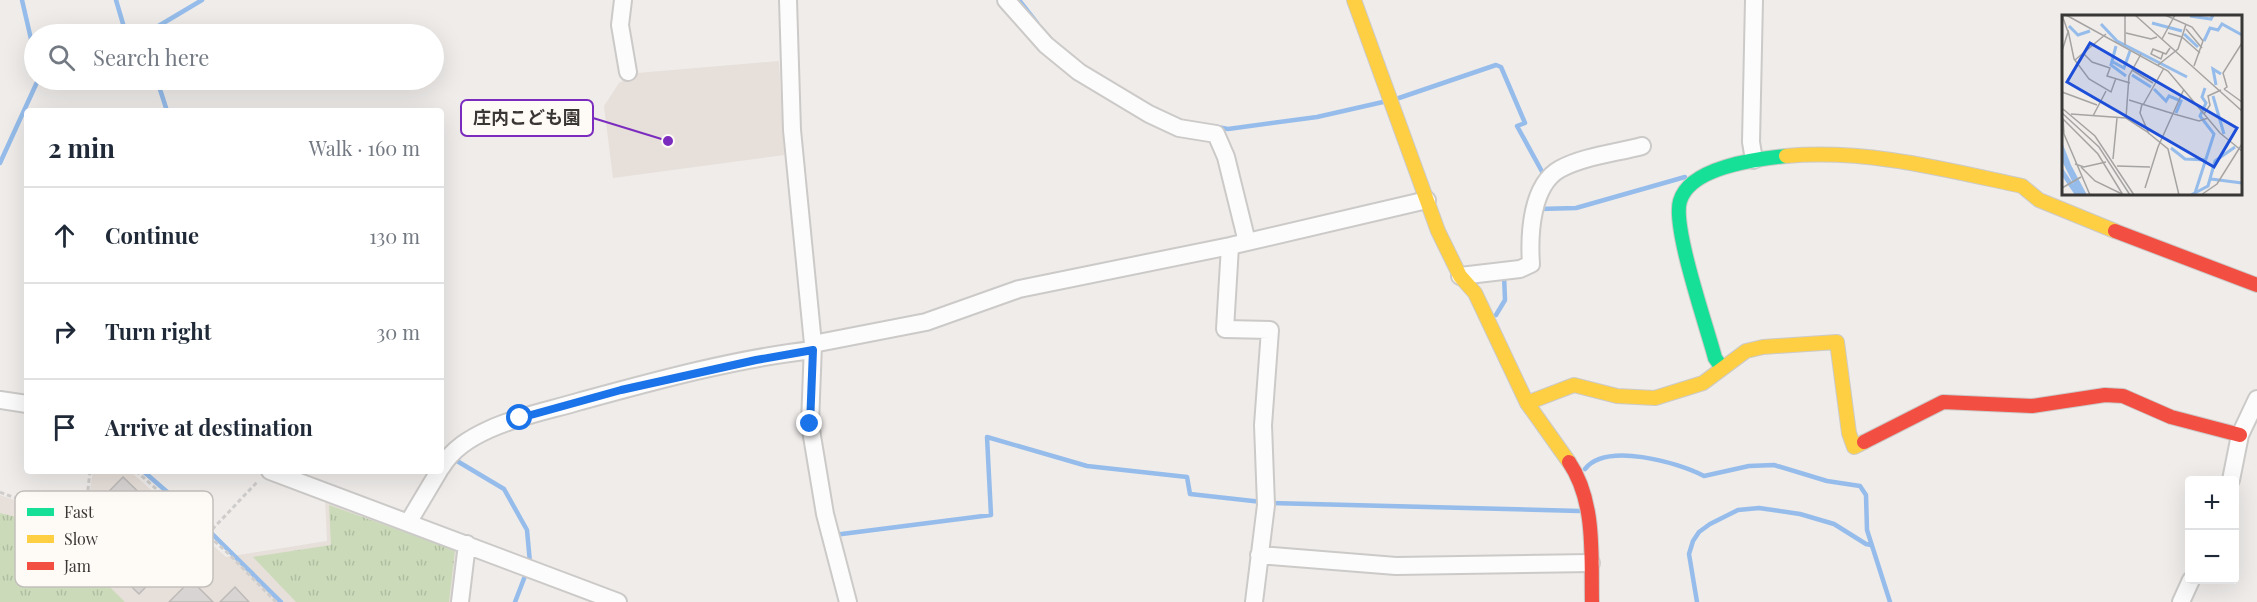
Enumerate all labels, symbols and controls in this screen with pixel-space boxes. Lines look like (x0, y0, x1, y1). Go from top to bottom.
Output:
inset map (2062, 15, 2242, 195)
search box (24, 24, 444, 90)
icon: search (45, 41, 78, 74)
text: Search here (93, 42, 209, 72)
callout: 庄内こども園 (461, 100, 593, 136)
text: 庄内こども園 (473, 105, 581, 129)
text: 2 min (48, 130, 115, 165)
text: Walk · 160 m (309, 134, 420, 161)
icon: ahead (48, 219, 81, 252)
text: Continue (105, 220, 199, 250)
text: 130 m (369, 222, 420, 249)
icon: right (48, 315, 81, 348)
text: Turn right (105, 316, 211, 346)
text: 30 m (376, 318, 420, 345)
route start (506, 404, 532, 430)
route end (796, 410, 822, 436)
icon: arrive (48, 411, 81, 444)
text: Arrive at destination (105, 412, 313, 442)
map controls (2185, 476, 2239, 584)
button: + (2185, 476, 2239, 530)
legend (15, 491, 213, 587)
text: Fast (64, 501, 94, 522)
text: Slow (64, 528, 99, 549)
button: − (2185, 530, 2239, 584)
text: Jam (63, 555, 91, 576)

